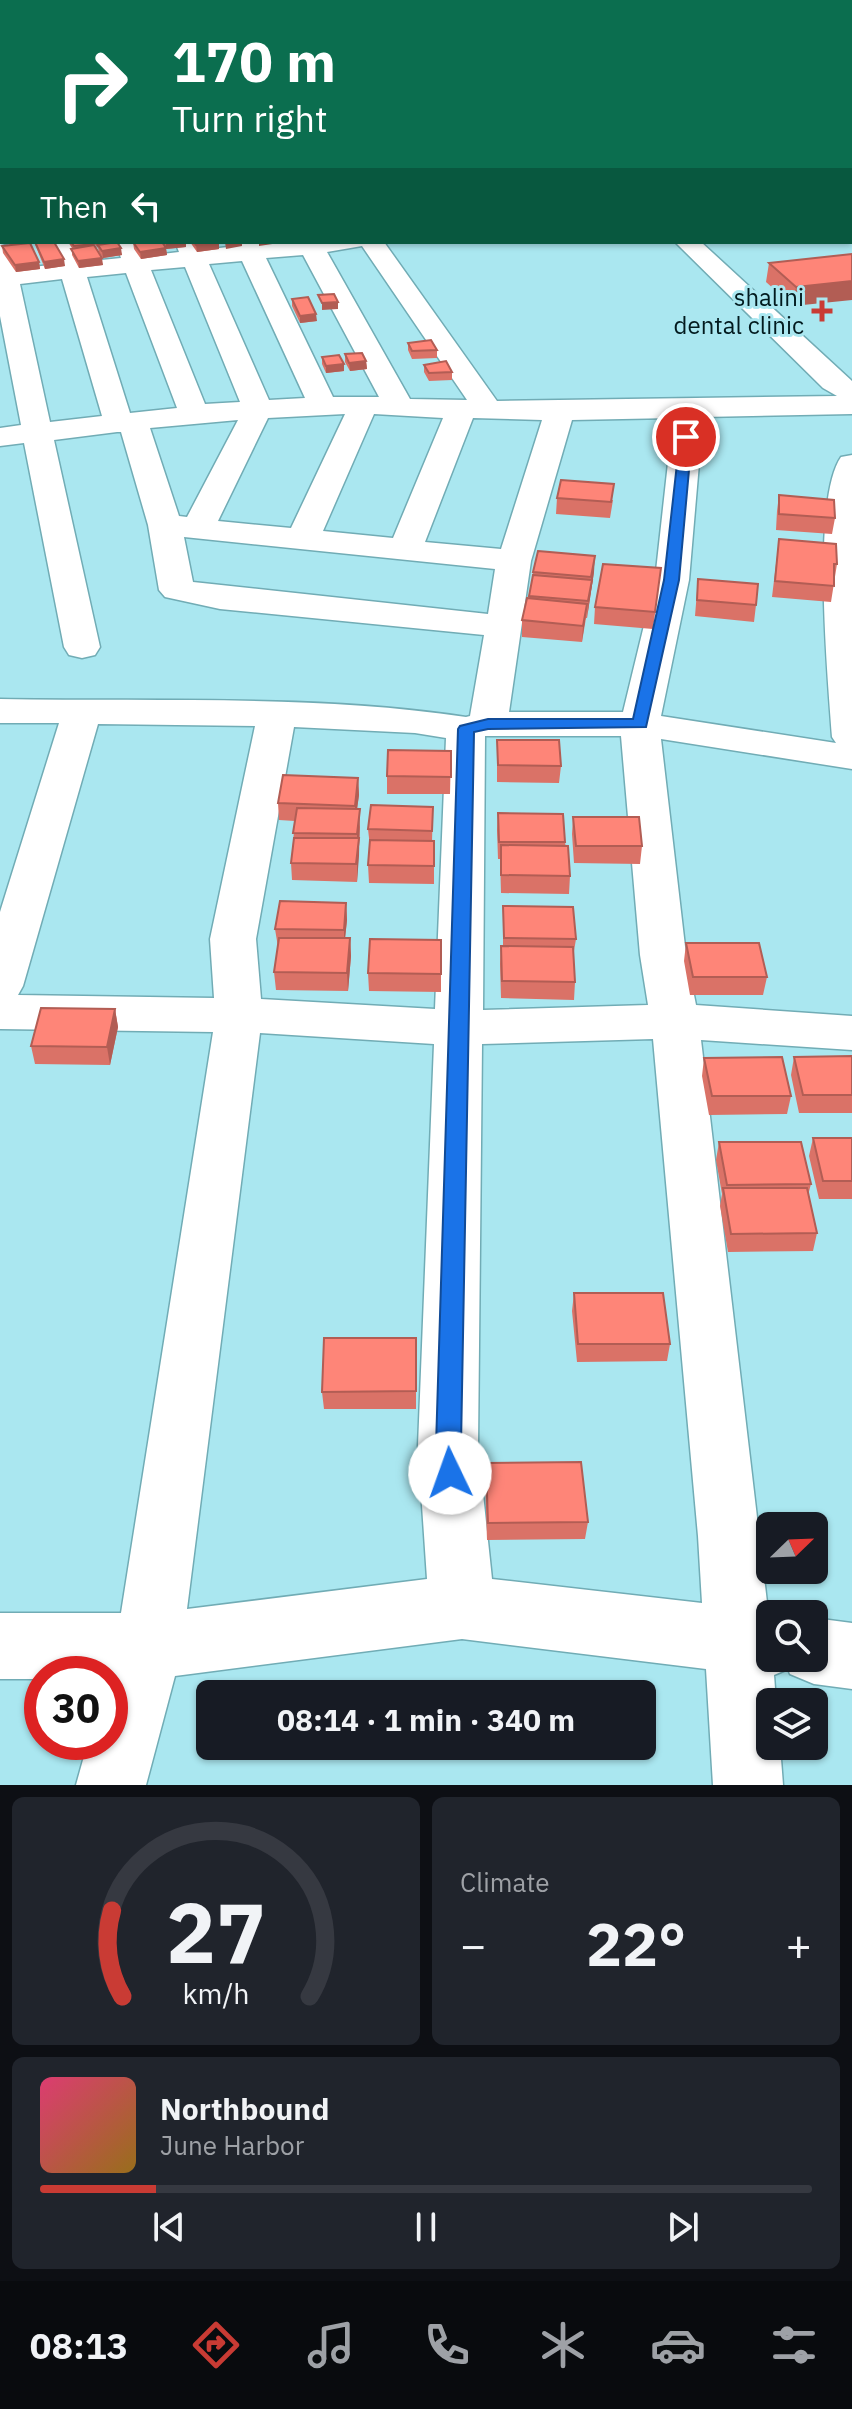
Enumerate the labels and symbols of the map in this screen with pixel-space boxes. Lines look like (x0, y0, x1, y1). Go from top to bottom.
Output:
place label: shalini dental clinic (674, 281, 804, 341)
marker: shalini dental clinic (811, 300, 833, 322)
pin (652, 403, 720, 471)
position arrow (408, 1431, 492, 1515)
north arrow (756, 1512, 828, 1584)
speed limit sign: 30 (24, 1656, 128, 1760)

